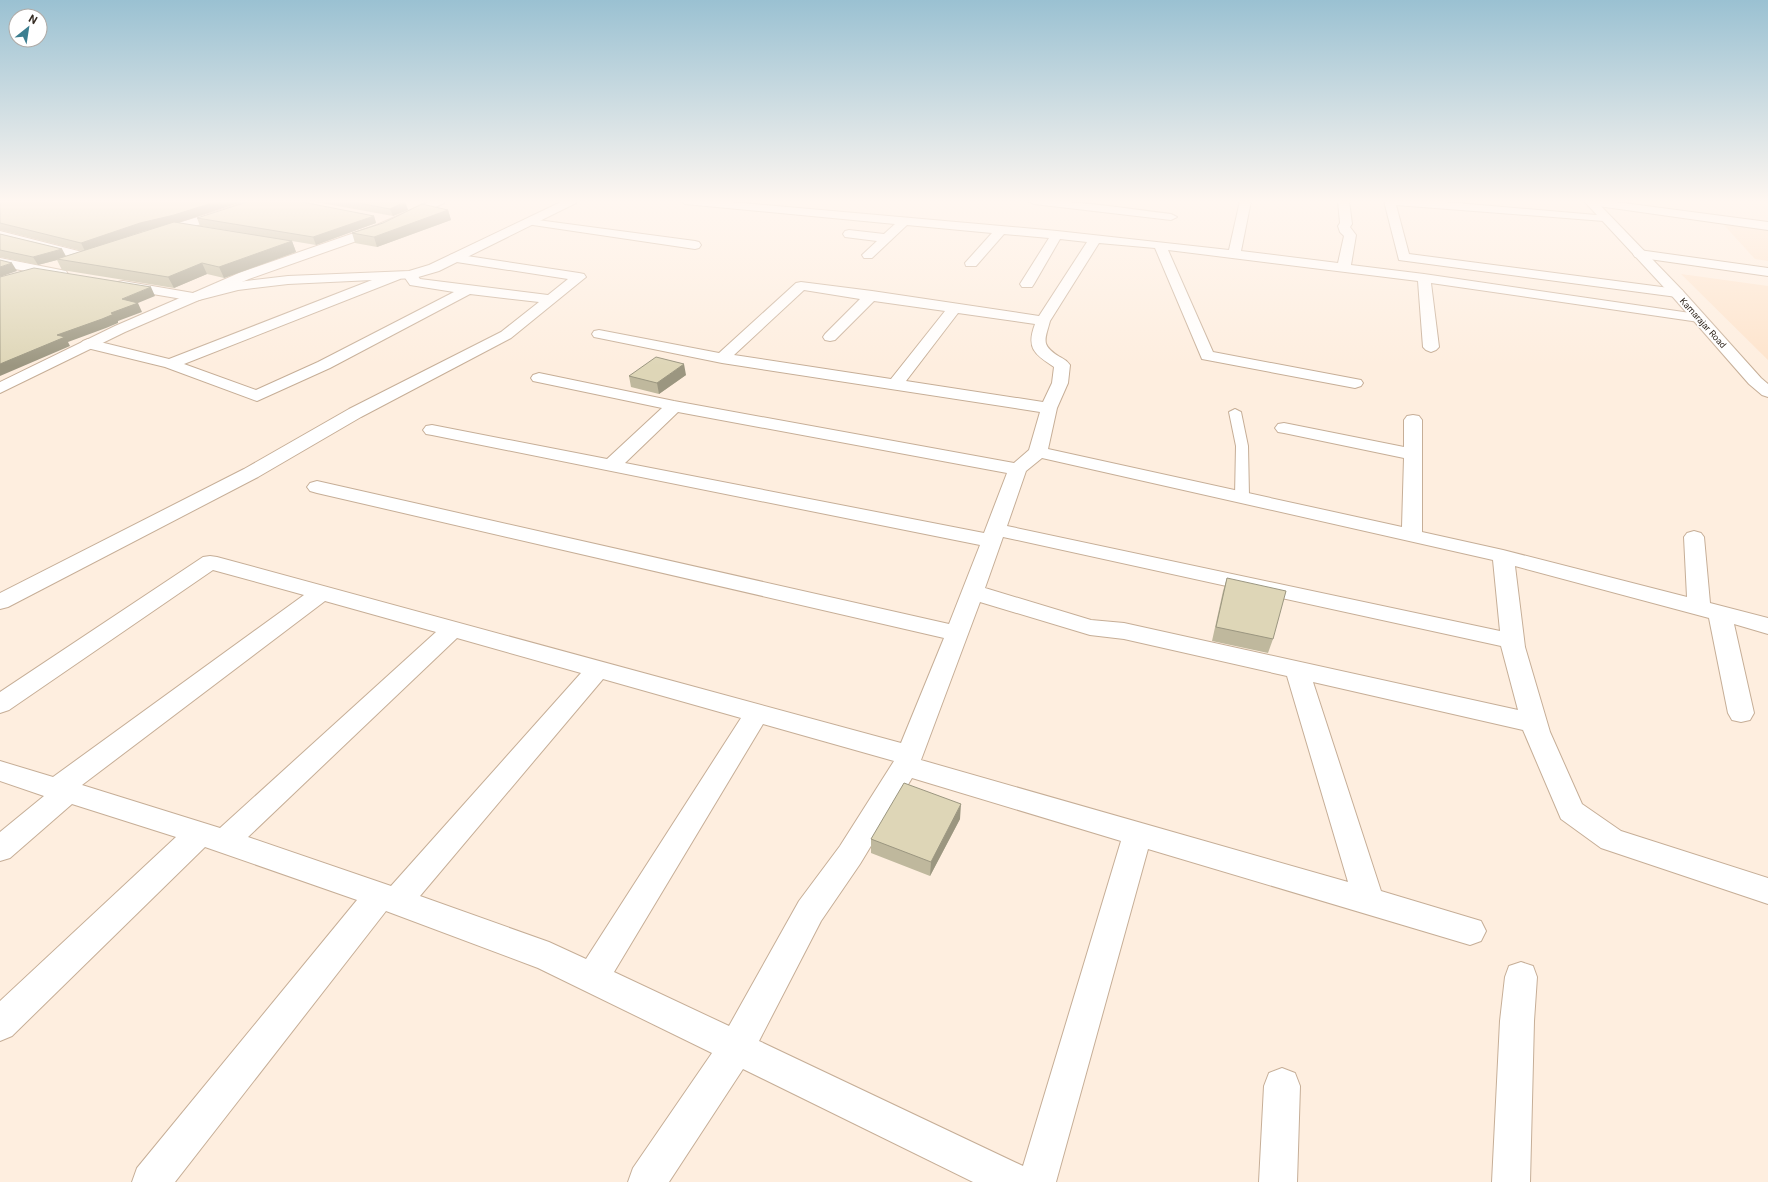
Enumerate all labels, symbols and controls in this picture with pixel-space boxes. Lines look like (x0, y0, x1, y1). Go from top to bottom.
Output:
north arrow (8, 8, 48, 48)
text: N (26, 12, 40, 27)
street label: Kamarajar Road (1678, 296, 1728, 350)

